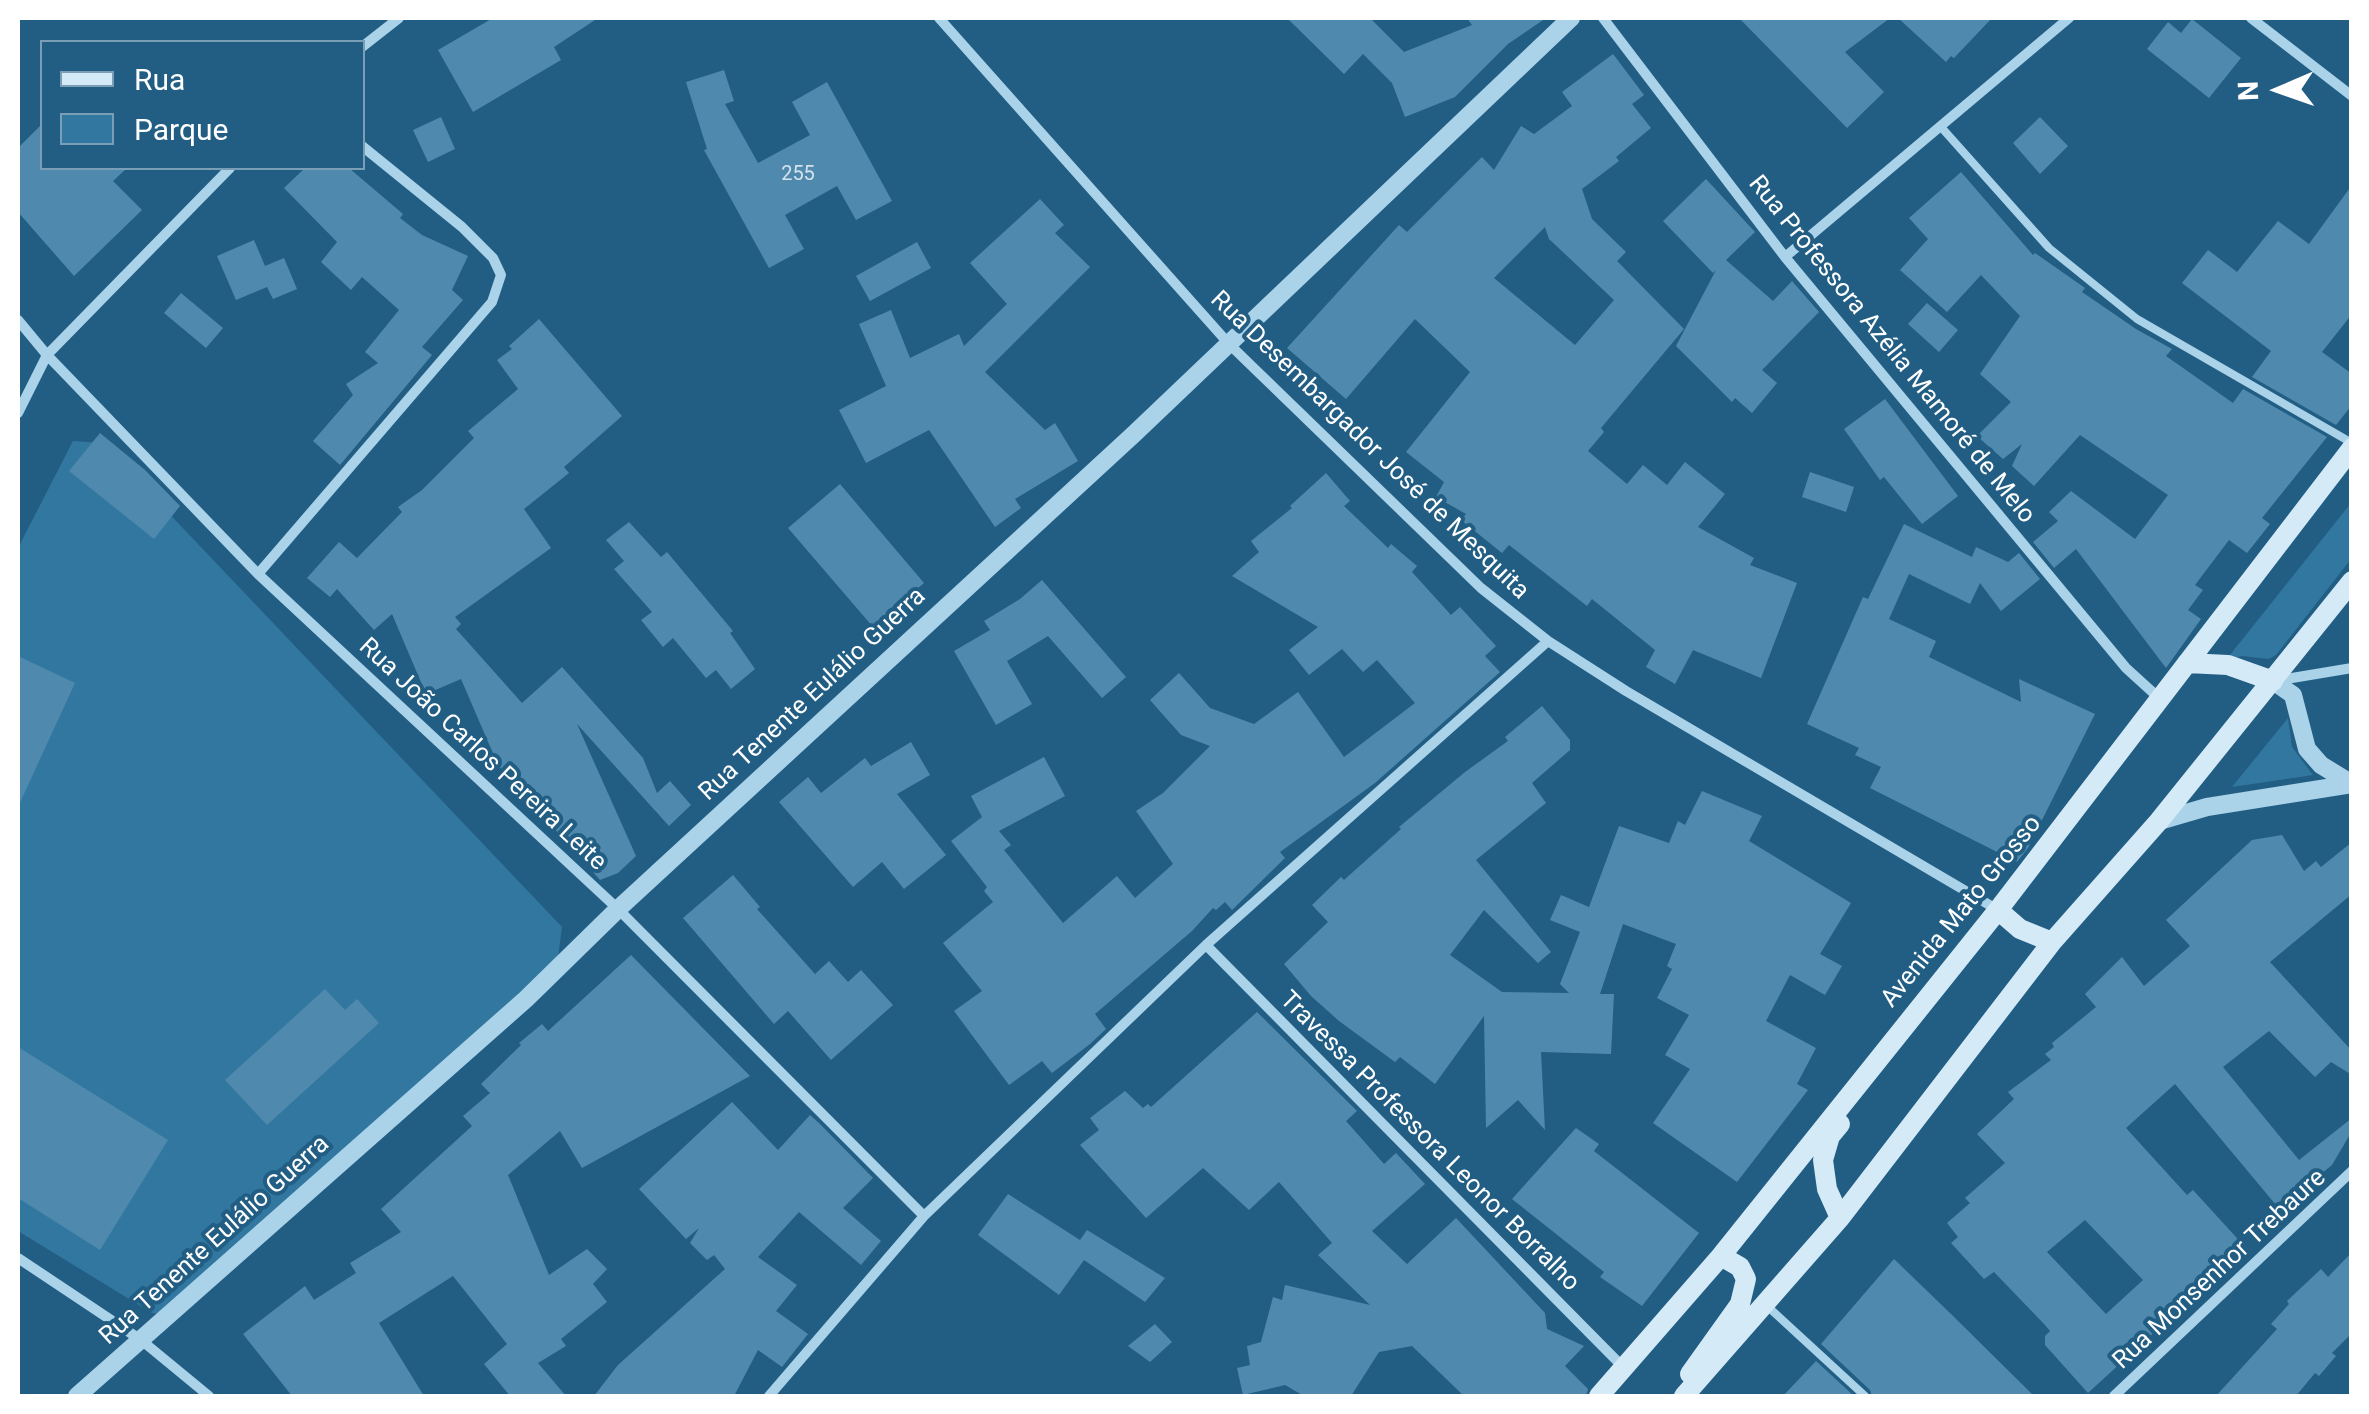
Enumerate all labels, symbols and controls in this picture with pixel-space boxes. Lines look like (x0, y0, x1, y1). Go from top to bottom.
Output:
legend (40, 40, 365, 170)
north arrow (2229, 40, 2329, 140)
text: Rua (134, 62, 185, 97)
text: N (2232, 81, 2265, 102)
text: Parque (134, 112, 228, 147)
house number: 255 (781, 163, 815, 187)
street label: Rua Professora Azélia Mamoré de Melo (1741, 170, 2041, 530)
street label: Rua Desembargador José de Mesquita (1204, 285, 1534, 607)
street label: Rua Tenente Eulálio Guerra (694, 582, 932, 808)
street label: Rua João Carlos Pereira Leite (352, 632, 612, 878)
street label: Avenida Mato Grosso (1875, 810, 2049, 1014)
street label: Travessa Professora Leonor Borralho (1273, 986, 1585, 1298)
street label: Rua Tenente Eulálio Guerra (94, 1130, 336, 1352)
street label: Rua Monsenhor Trebaure (2107, 1164, 2333, 1376)

